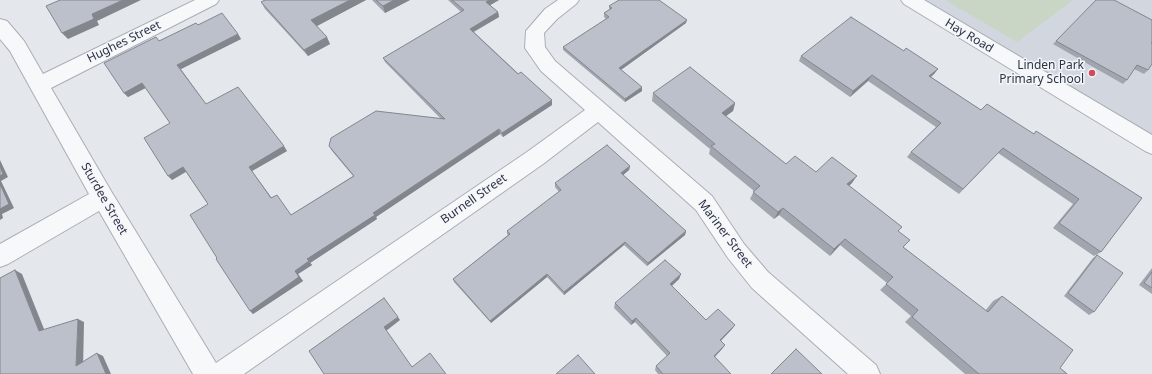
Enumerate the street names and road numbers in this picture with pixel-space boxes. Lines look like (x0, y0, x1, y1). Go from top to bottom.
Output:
street label: Hay Road (942, 16, 996, 56)
street label: Hughes Street (85, 18, 163, 66)
street label: Sturdee Street (78, 161, 130, 237)
street label: Burnell Street (438, 171, 510, 227)
street label: Mariner Street (695, 197, 755, 271)

